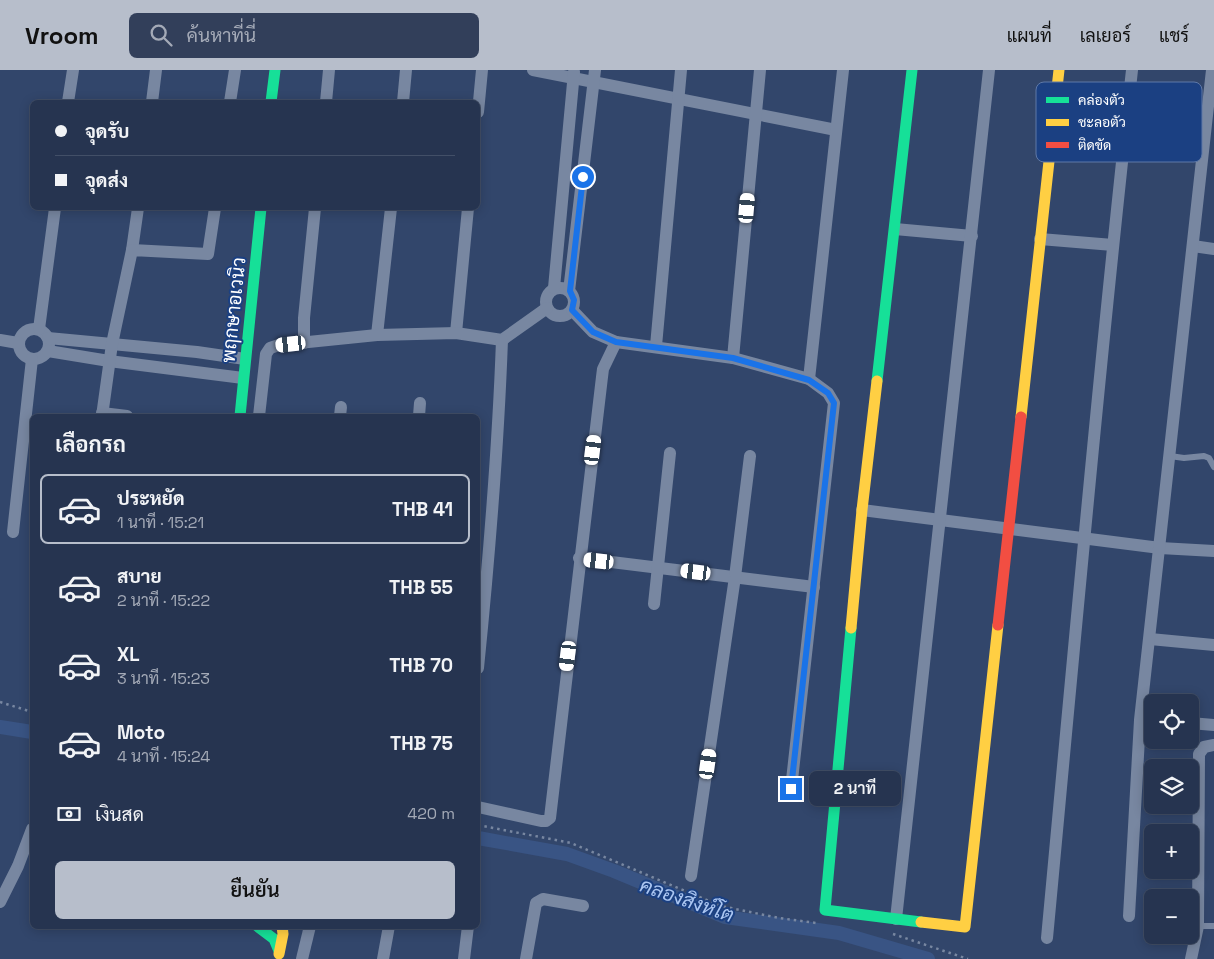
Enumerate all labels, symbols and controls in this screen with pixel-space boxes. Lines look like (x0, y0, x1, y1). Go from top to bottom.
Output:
search box (129, 13, 479, 58)
text: Vroom (25, 20, 99, 51)
icon: search (147, 21, 175, 49)
text: ค้นหาที่นี่ (187, 23, 256, 48)
text: แผนที่ (1007, 24, 1052, 47)
text: เลเยอร์ (1080, 24, 1131, 47)
text: แชร์ (1159, 24, 1189, 47)
legend (1036, 82, 1202, 162)
text: คล่องตัว (1078, 91, 1125, 109)
text: ชะลอตัว (1078, 113, 1126, 131)
text: จุดรับ (85, 119, 129, 144)
text: ติดขัด (1078, 136, 1111, 154)
route start (572, 166, 594, 188)
text: จุดส่ง (85, 168, 128, 193)
car (738, 192, 755, 224)
street label: พฤกษาอเวนิว (216, 256, 251, 364)
car (275, 335, 306, 353)
text: เลือกรถ (55, 430, 126, 458)
car (583, 434, 602, 466)
text: ประหยัด (117, 486, 185, 511)
icon: car (57, 487, 102, 532)
text: THB 41 (392, 497, 453, 522)
text: 1 นาที · 15:21 (117, 512, 204, 533)
car (583, 552, 614, 570)
car (680, 563, 711, 581)
text: สบาย (117, 564, 162, 589)
icon: car (57, 565, 102, 610)
text: THB 55 (389, 575, 453, 600)
text: 2 นาที · 15:22 (117, 590, 210, 611)
car (558, 640, 577, 672)
text: XL (117, 642, 140, 667)
icon: car (57, 643, 102, 688)
text: THB 70 (389, 653, 453, 678)
text: 3 นาที · 15:23 (117, 668, 210, 689)
map controls (1144, 694, 1199, 944)
button: locate (1144, 694, 1199, 749)
text: Moto (117, 720, 165, 745)
icon: car (57, 721, 102, 766)
text: THB 75 (390, 731, 453, 756)
text: 4 นาที · 15:24 (117, 746, 210, 767)
car (698, 748, 717, 780)
button: layers (1144, 759, 1199, 814)
callout: 2 นาที (808, 772, 901, 806)
route end (780, 778, 802, 800)
text: 2 นาที (834, 778, 876, 799)
icon: cash (55, 800, 83, 828)
text: เงินสด (95, 802, 144, 827)
text: 420 m (407, 803, 455, 824)
button: + (1144, 824, 1199, 879)
button: ยืนยัน (55, 861, 455, 919)
water label: คลองสิงห์โต (637, 871, 738, 928)
button: − (1144, 889, 1199, 944)

